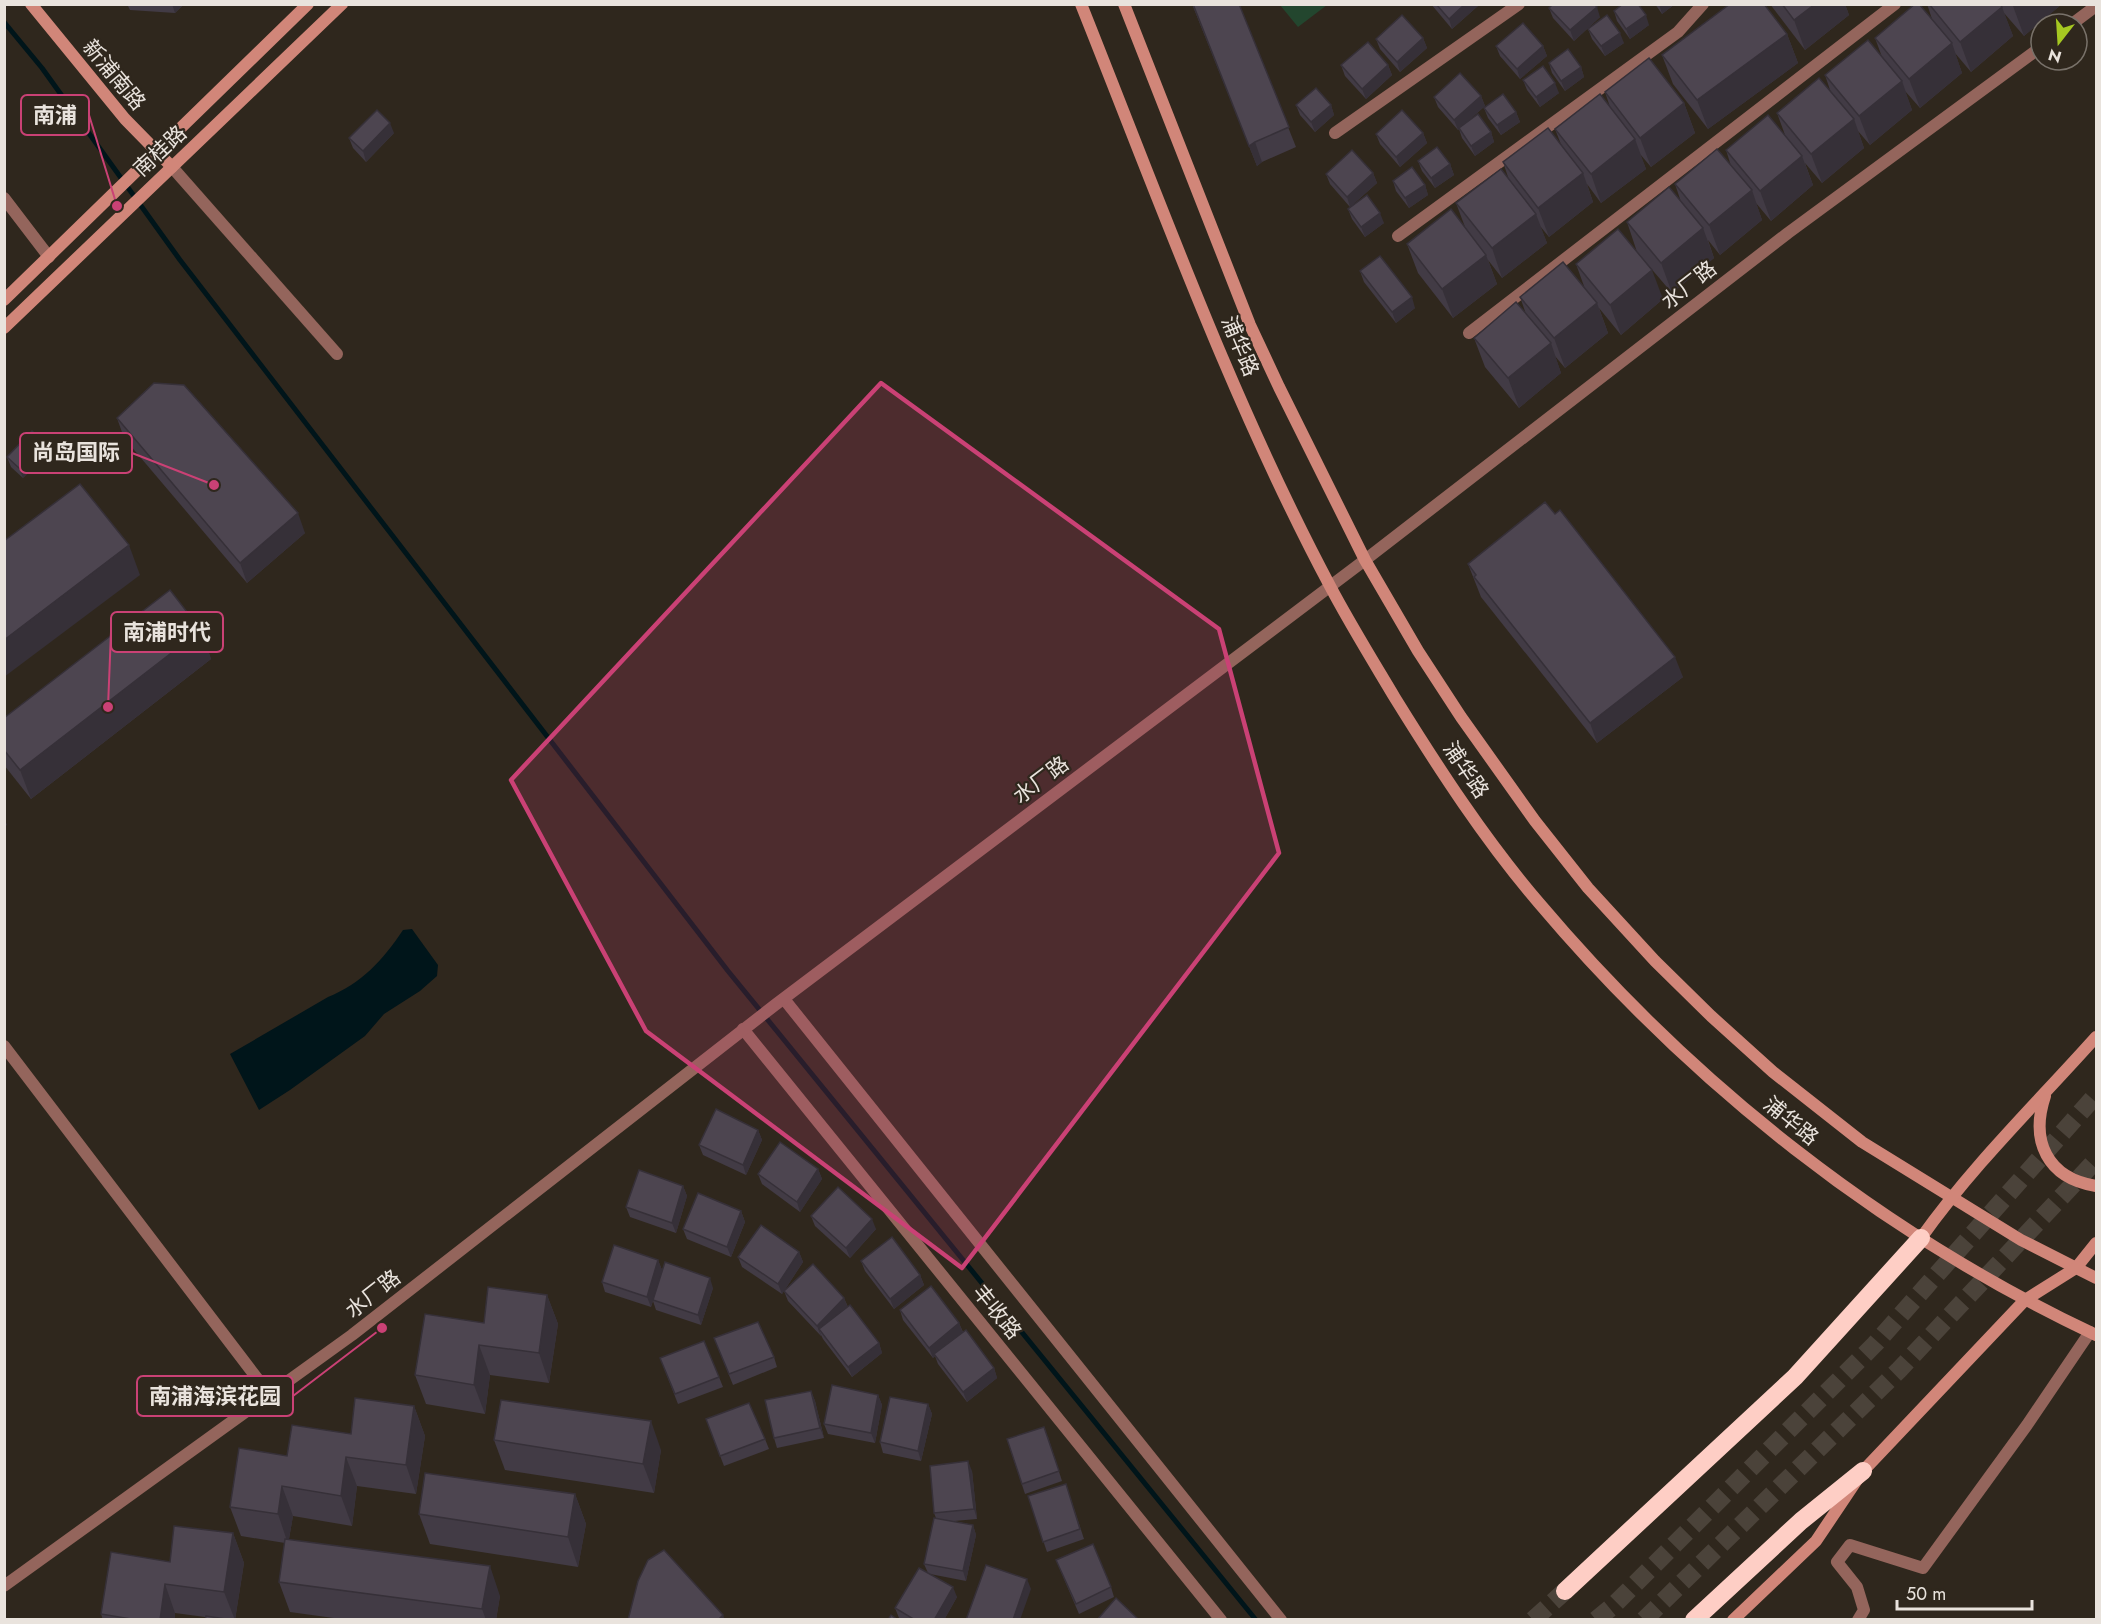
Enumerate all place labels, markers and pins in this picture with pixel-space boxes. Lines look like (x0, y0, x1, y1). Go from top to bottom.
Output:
callout: 南浦 (21, 95, 89, 135)
callout: 尚岛国际 (20, 433, 132, 473)
callout: 南浦时代 (111, 612, 223, 652)
callout: 南浦海滨花园 (137, 1376, 293, 1416)

